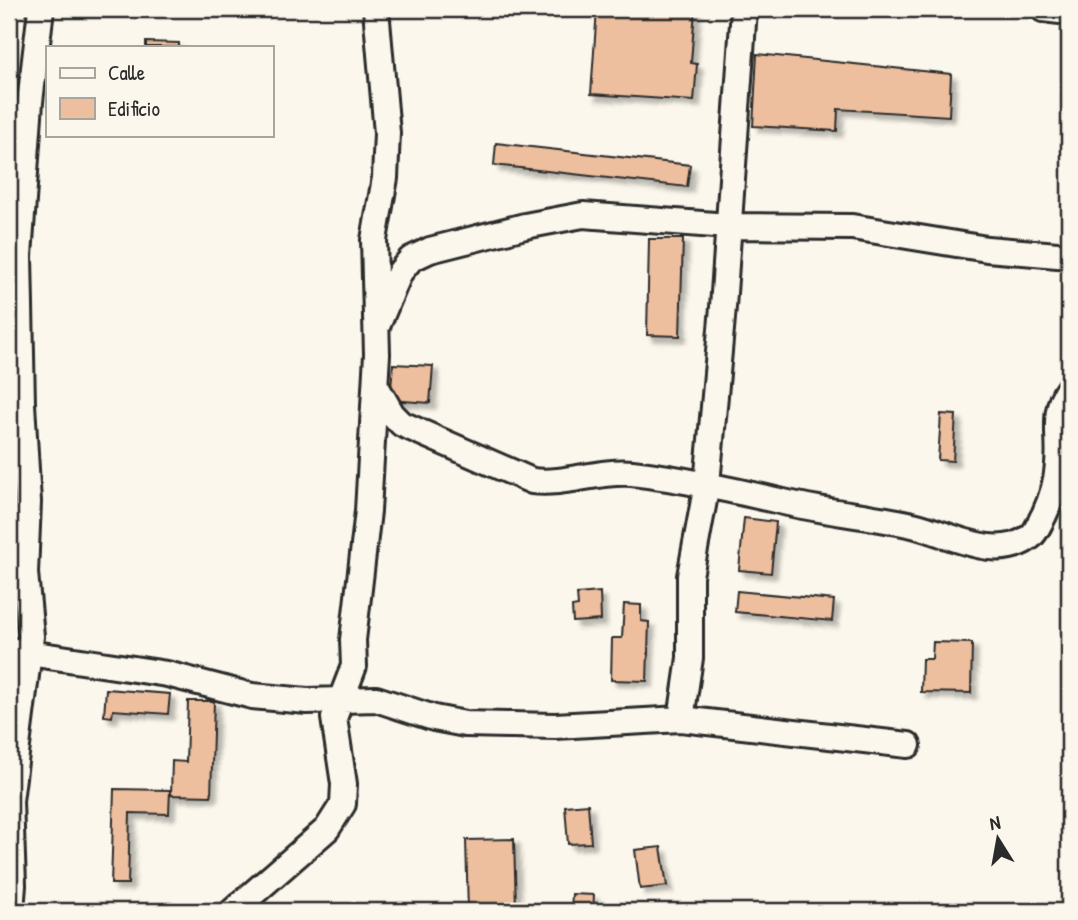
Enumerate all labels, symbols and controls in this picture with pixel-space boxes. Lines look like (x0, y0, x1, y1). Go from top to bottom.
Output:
legend (46, 46, 273, 136)
text: Calle (108, 58, 145, 87)
text: Edificio (108, 94, 160, 123)
north arrow (962, 804, 1032, 874)
text: N (987, 809, 1002, 836)

